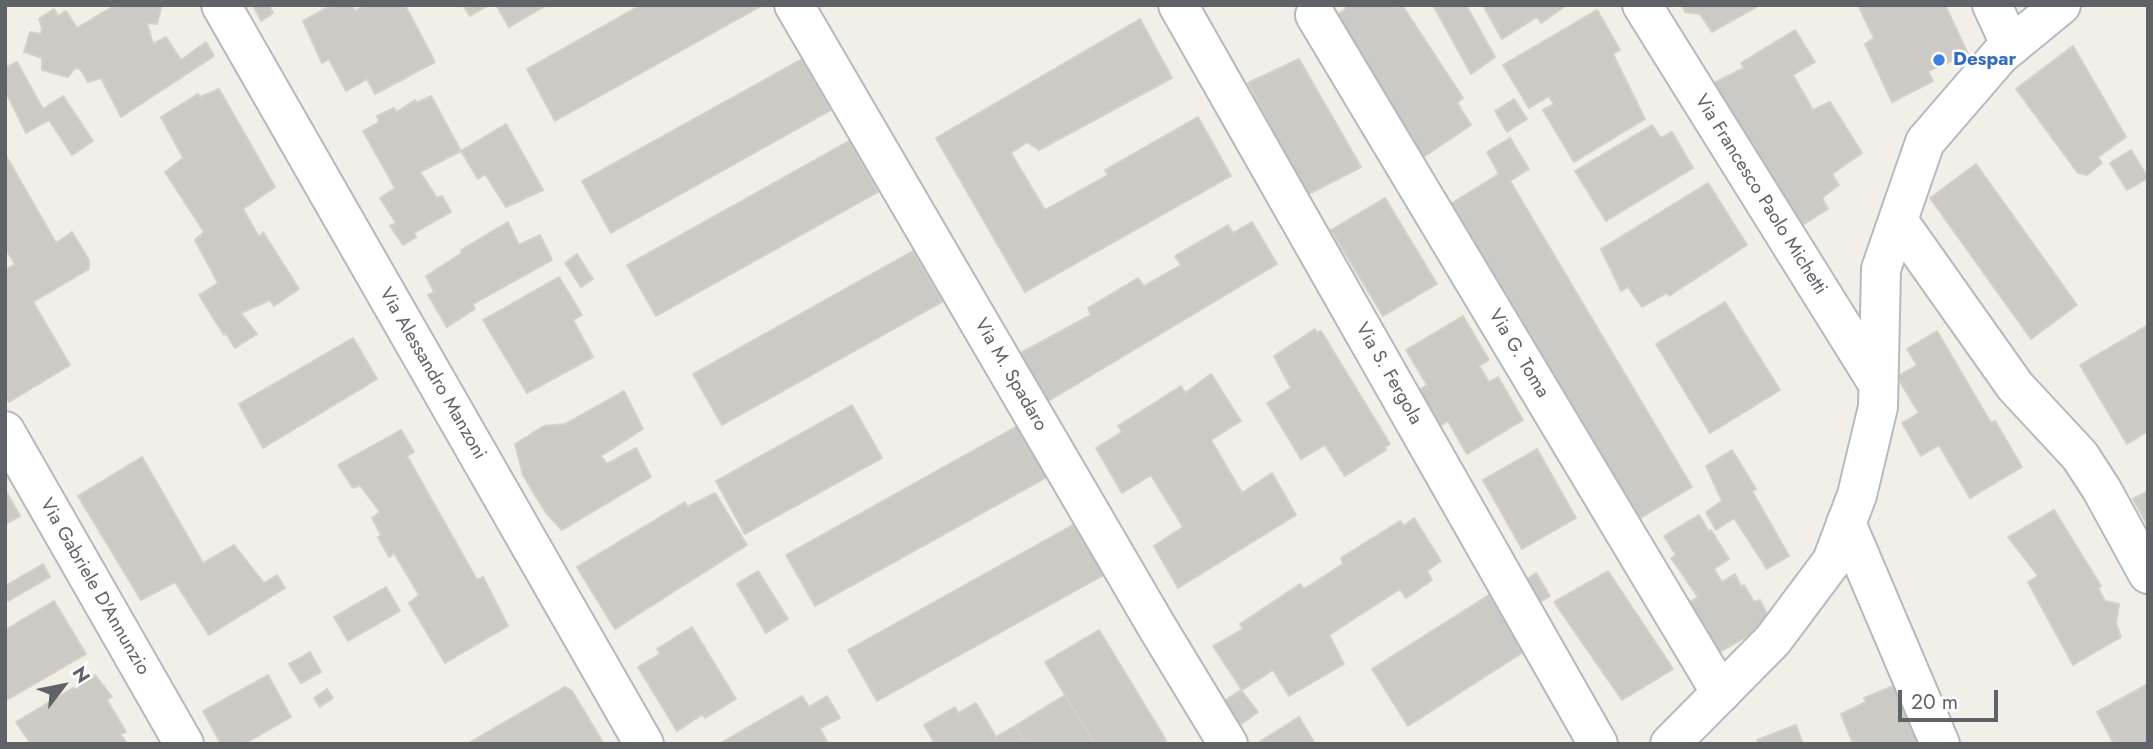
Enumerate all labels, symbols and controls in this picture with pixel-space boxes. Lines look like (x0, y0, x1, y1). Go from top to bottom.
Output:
place label: Despar (1953, 49, 2016, 71)
marker: Despar (1931, 52, 1947, 68)
street label: Via Francesco Paolo Michetti (1689, 91, 1831, 299)
street label: Via Alessandro Manzoni (373, 284, 491, 464)
street label: Via G. Toma (1483, 306, 1553, 402)
street label: Via M. Spadaro (969, 315, 1051, 435)
street label: Via S. Fergola (1350, 319, 1426, 429)
street label: Via Gabriele D'Annunzio (34, 495, 154, 679)
north arrow (28, 651, 98, 721)
text: N (66, 661, 97, 688)
scale bar (1901, 676, 2001, 720)
text: 20 m (1911, 687, 1958, 717)

